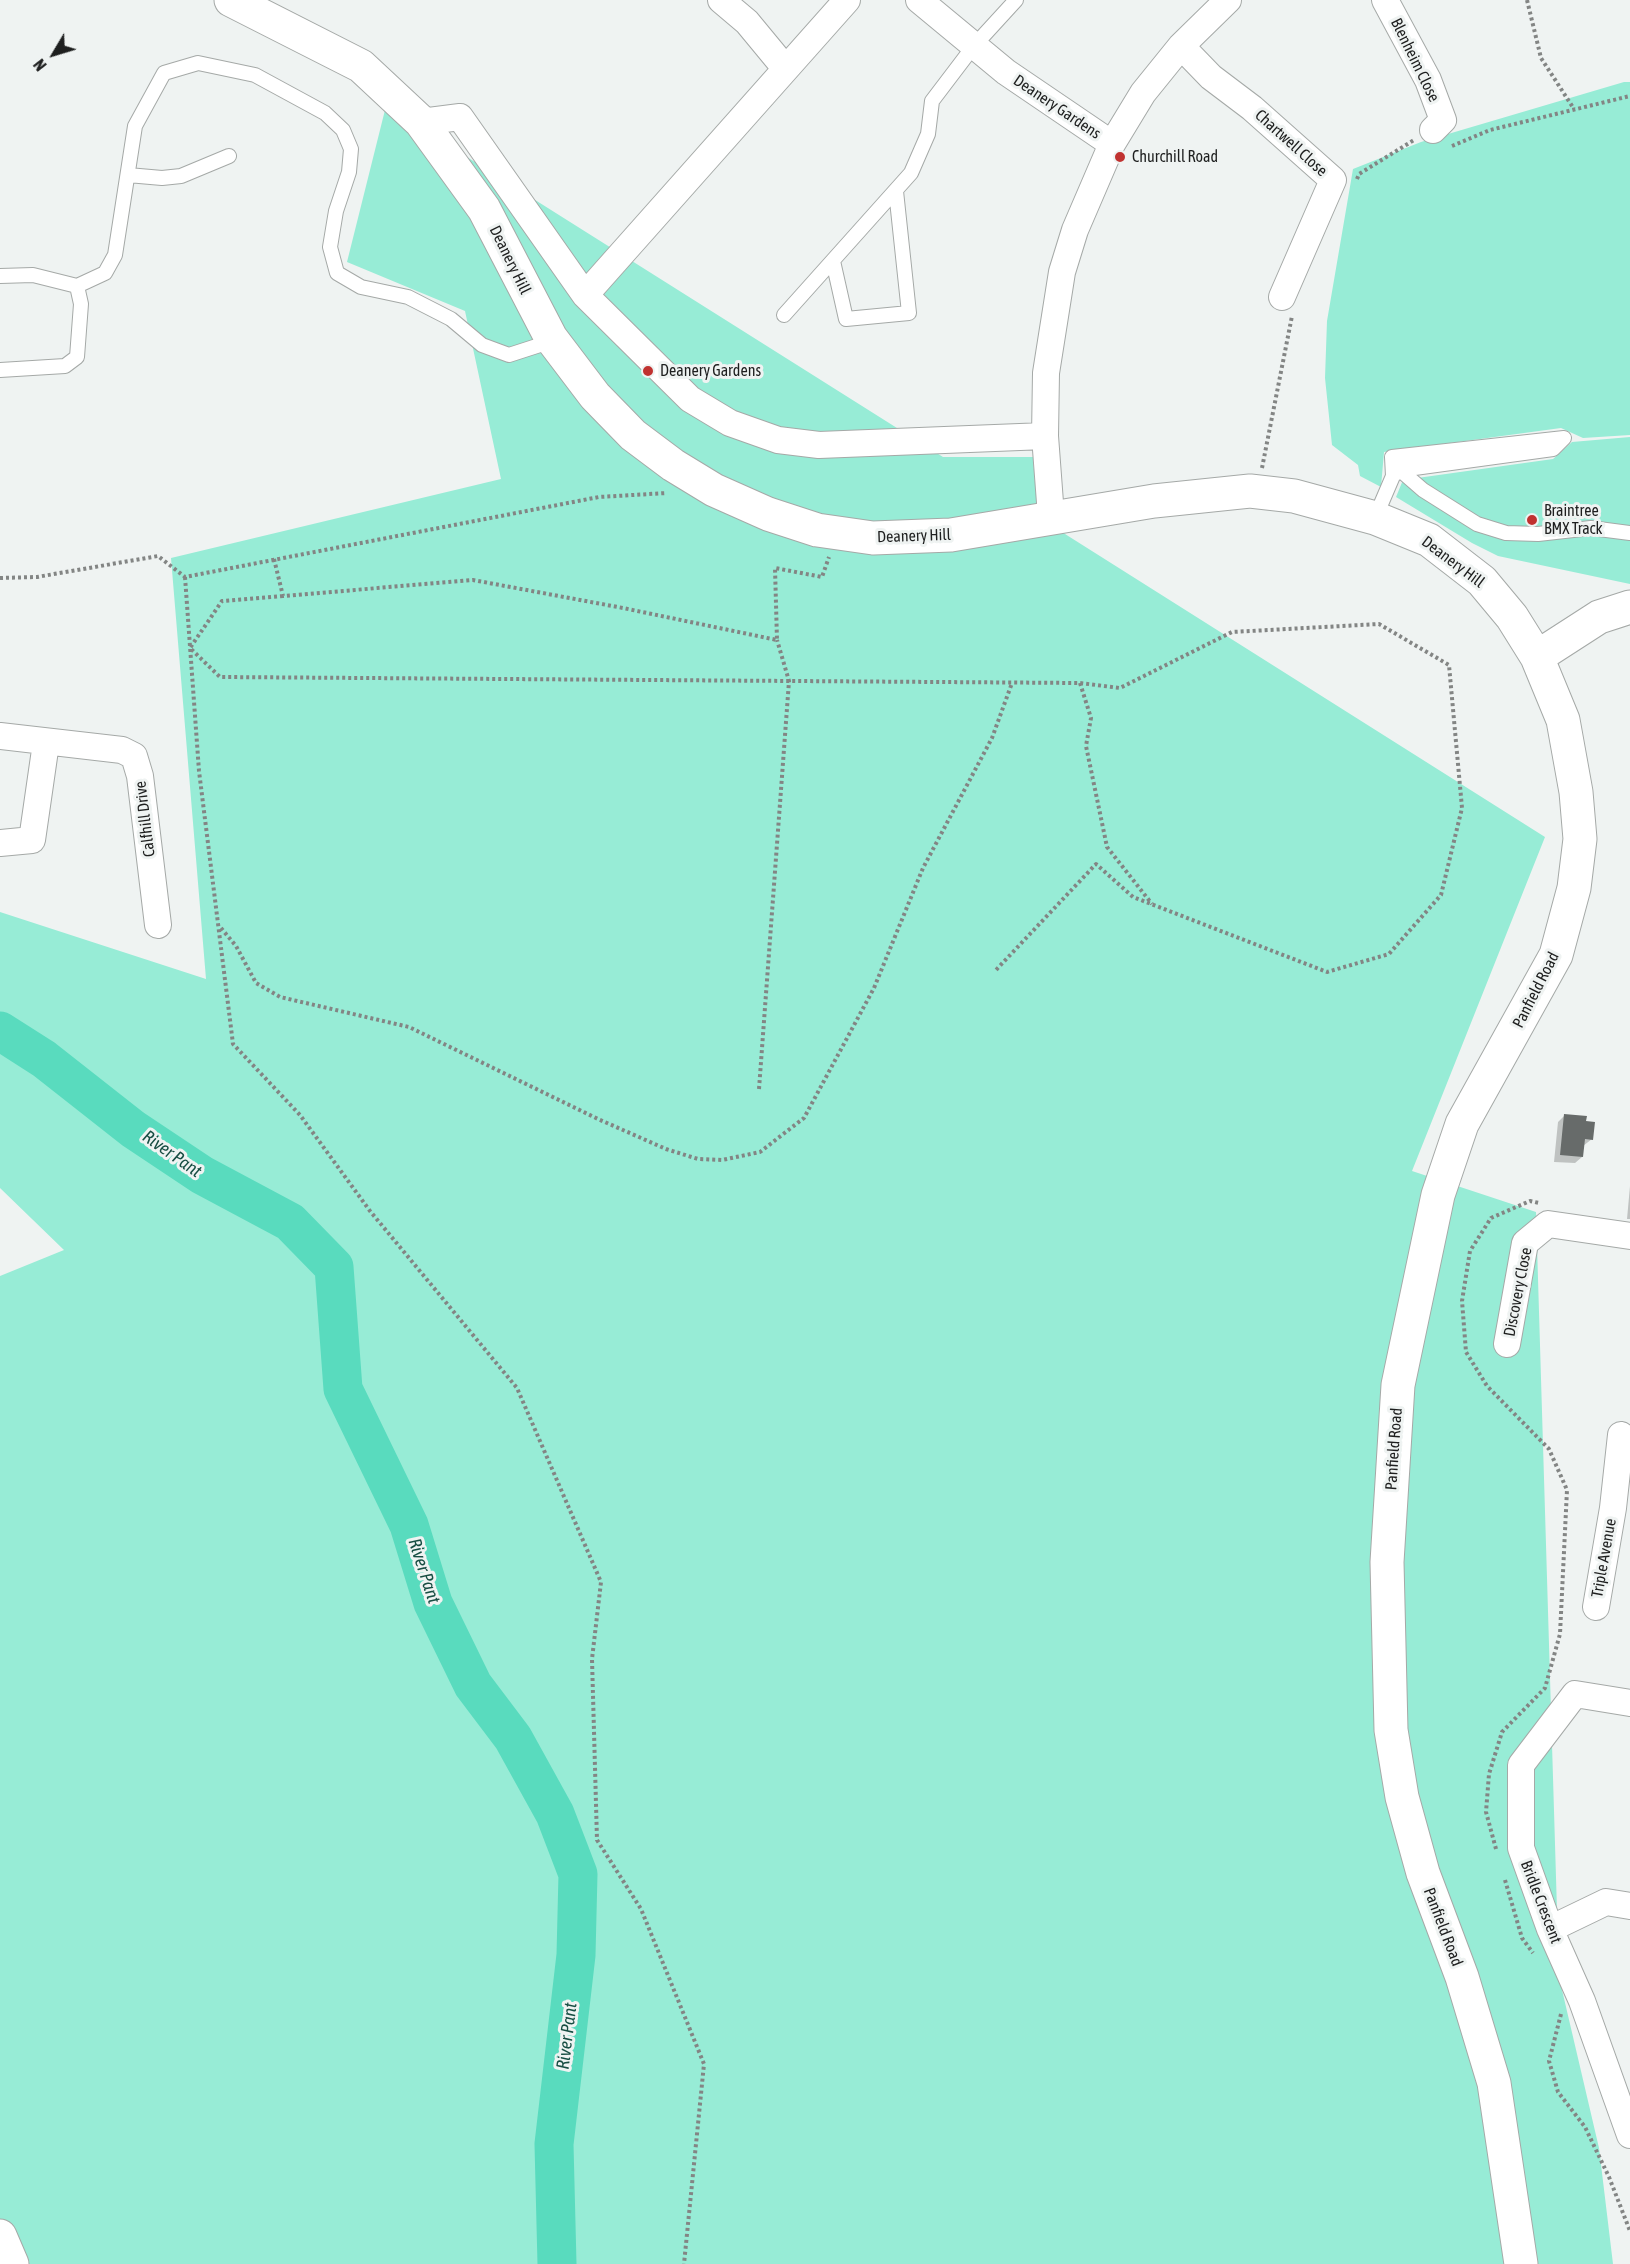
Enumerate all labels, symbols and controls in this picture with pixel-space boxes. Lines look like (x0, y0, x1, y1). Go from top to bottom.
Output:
street label: Blenheim Close (1386, 15, 1444, 105)
north arrow (24, 24, 84, 84)
text: N (30, 56, 50, 74)
street label: Deanery Gardens (1010, 71, 1104, 143)
street label: Chartwell Close (1251, 106, 1331, 180)
place label: Churchill Road (1132, 147, 1218, 167)
marker: Churchill Road (1113, 150, 1127, 164)
street label: Deanery Hill (485, 223, 535, 297)
place label: Deanery Gardens (660, 361, 761, 381)
marker: Deanery Gardens (641, 364, 655, 378)
place label: Braintree BMX Track (1544, 501, 1603, 539)
marker: Braintree BMX Track (1525, 513, 1539, 527)
street label: Deanery Hill (877, 525, 951, 547)
street label: Deanery Hill (1418, 532, 1488, 592)
street label: Calfhill Drive (131, 780, 159, 858)
street label: Panfield Road (1509, 949, 1563, 1031)
water label: River Pant (138, 1126, 206, 1182)
street label: Discovery Close (1500, 1246, 1536, 1338)
street label: Panfield Road (1382, 1407, 1406, 1491)
street label: Triple Avenue (1588, 1517, 1620, 1599)
water label: River Pant (403, 1536, 445, 1606)
street label: Bridle Crescent (1516, 1858, 1566, 1946)
street label: Panfield Road (1419, 1885, 1467, 1969)
water label: River Pant (552, 2001, 582, 2071)

